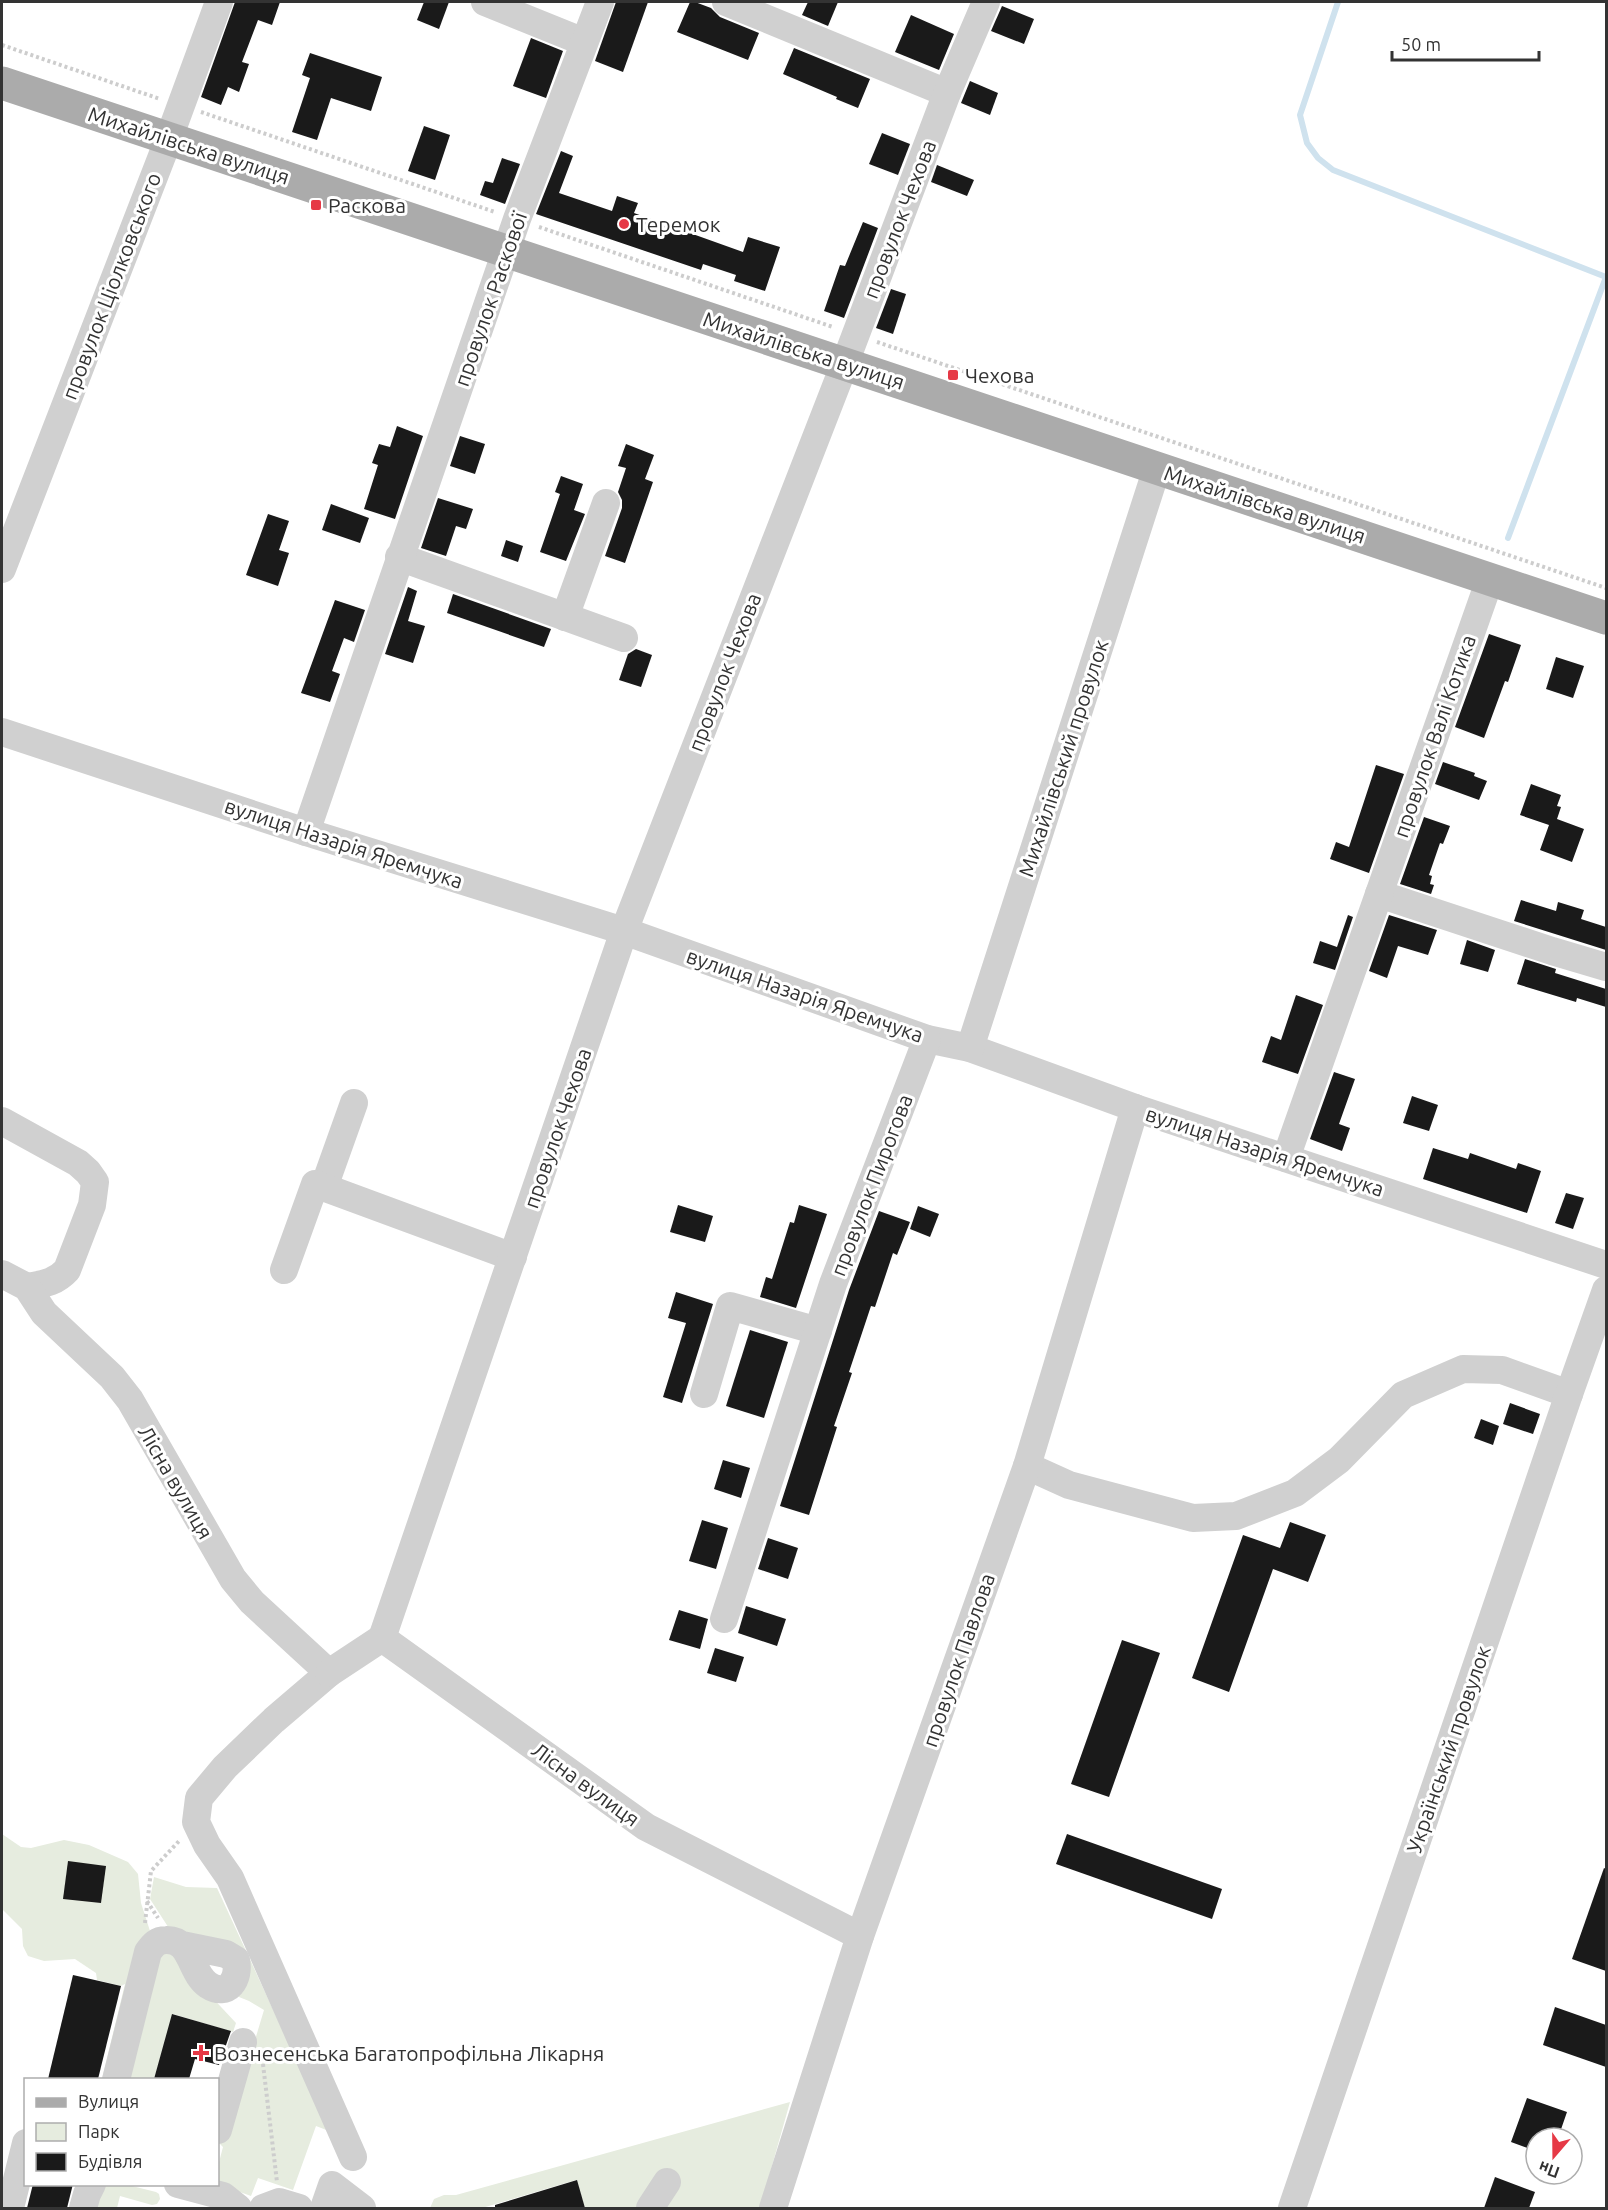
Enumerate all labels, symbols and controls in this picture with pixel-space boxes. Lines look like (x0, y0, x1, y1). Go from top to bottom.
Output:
scale bar (1392, 24, 1539, 62)
text: 50 m (1401, 34, 1441, 54)
street label: Михайлівська вулиця (85, 101, 293, 189)
street label: провулок Чехова (858, 136, 940, 302)
street label: провулок Ціолковського (57, 169, 165, 403)
place label: Раскова (328, 193, 406, 217)
marker: Раскова (309, 198, 323, 212)
street label: провулок Раскової (449, 208, 531, 389)
place label: Теремок (636, 212, 721, 236)
marker: Теремок (617, 217, 631, 231)
street label: Михайлівська вулиця (700, 306, 908, 394)
place label: Чехова (965, 363, 1035, 387)
marker: Чехова (946, 368, 960, 382)
street label: Михайлівська вулиця (1161, 460, 1369, 548)
street label: провулок Чехова (683, 589, 765, 755)
street label: провулок Валі Котика (1388, 632, 1480, 840)
street label: Михайлівський провулок (1013, 636, 1113, 880)
street label: вулиця Назарія Яремчука (222, 793, 466, 893)
street label: вулиця Назарія Яремчука (683, 943, 927, 1047)
street label: провулок Чехова (518, 1045, 596, 1211)
street label: провулок Пирогова (825, 1091, 917, 1279)
street label: вулиця Назарія Яремчука (1143, 1101, 1387, 1201)
street label: Лісна вулиця (134, 1421, 218, 1543)
street label: провулок Павлова (917, 1570, 999, 1750)
street label: Український провулок (1401, 1642, 1495, 1856)
street label: Лісна вулиця (528, 1737, 644, 1831)
place label: Вознесенська Багатопрофільна Лікарня (214, 2041, 604, 2065)
marker: Вознесенська Багатопрофільна Лікарня (192, 2044, 210, 2062)
legend (24, 2078, 219, 2186)
text: Вулиця (78, 2091, 139, 2111)
text: Парк (78, 2121, 119, 2141)
north arrow (1524, 2126, 1584, 2186)
text: Будівля (78, 2151, 143, 2171)
text: Пн (1536, 2158, 1562, 2182)

